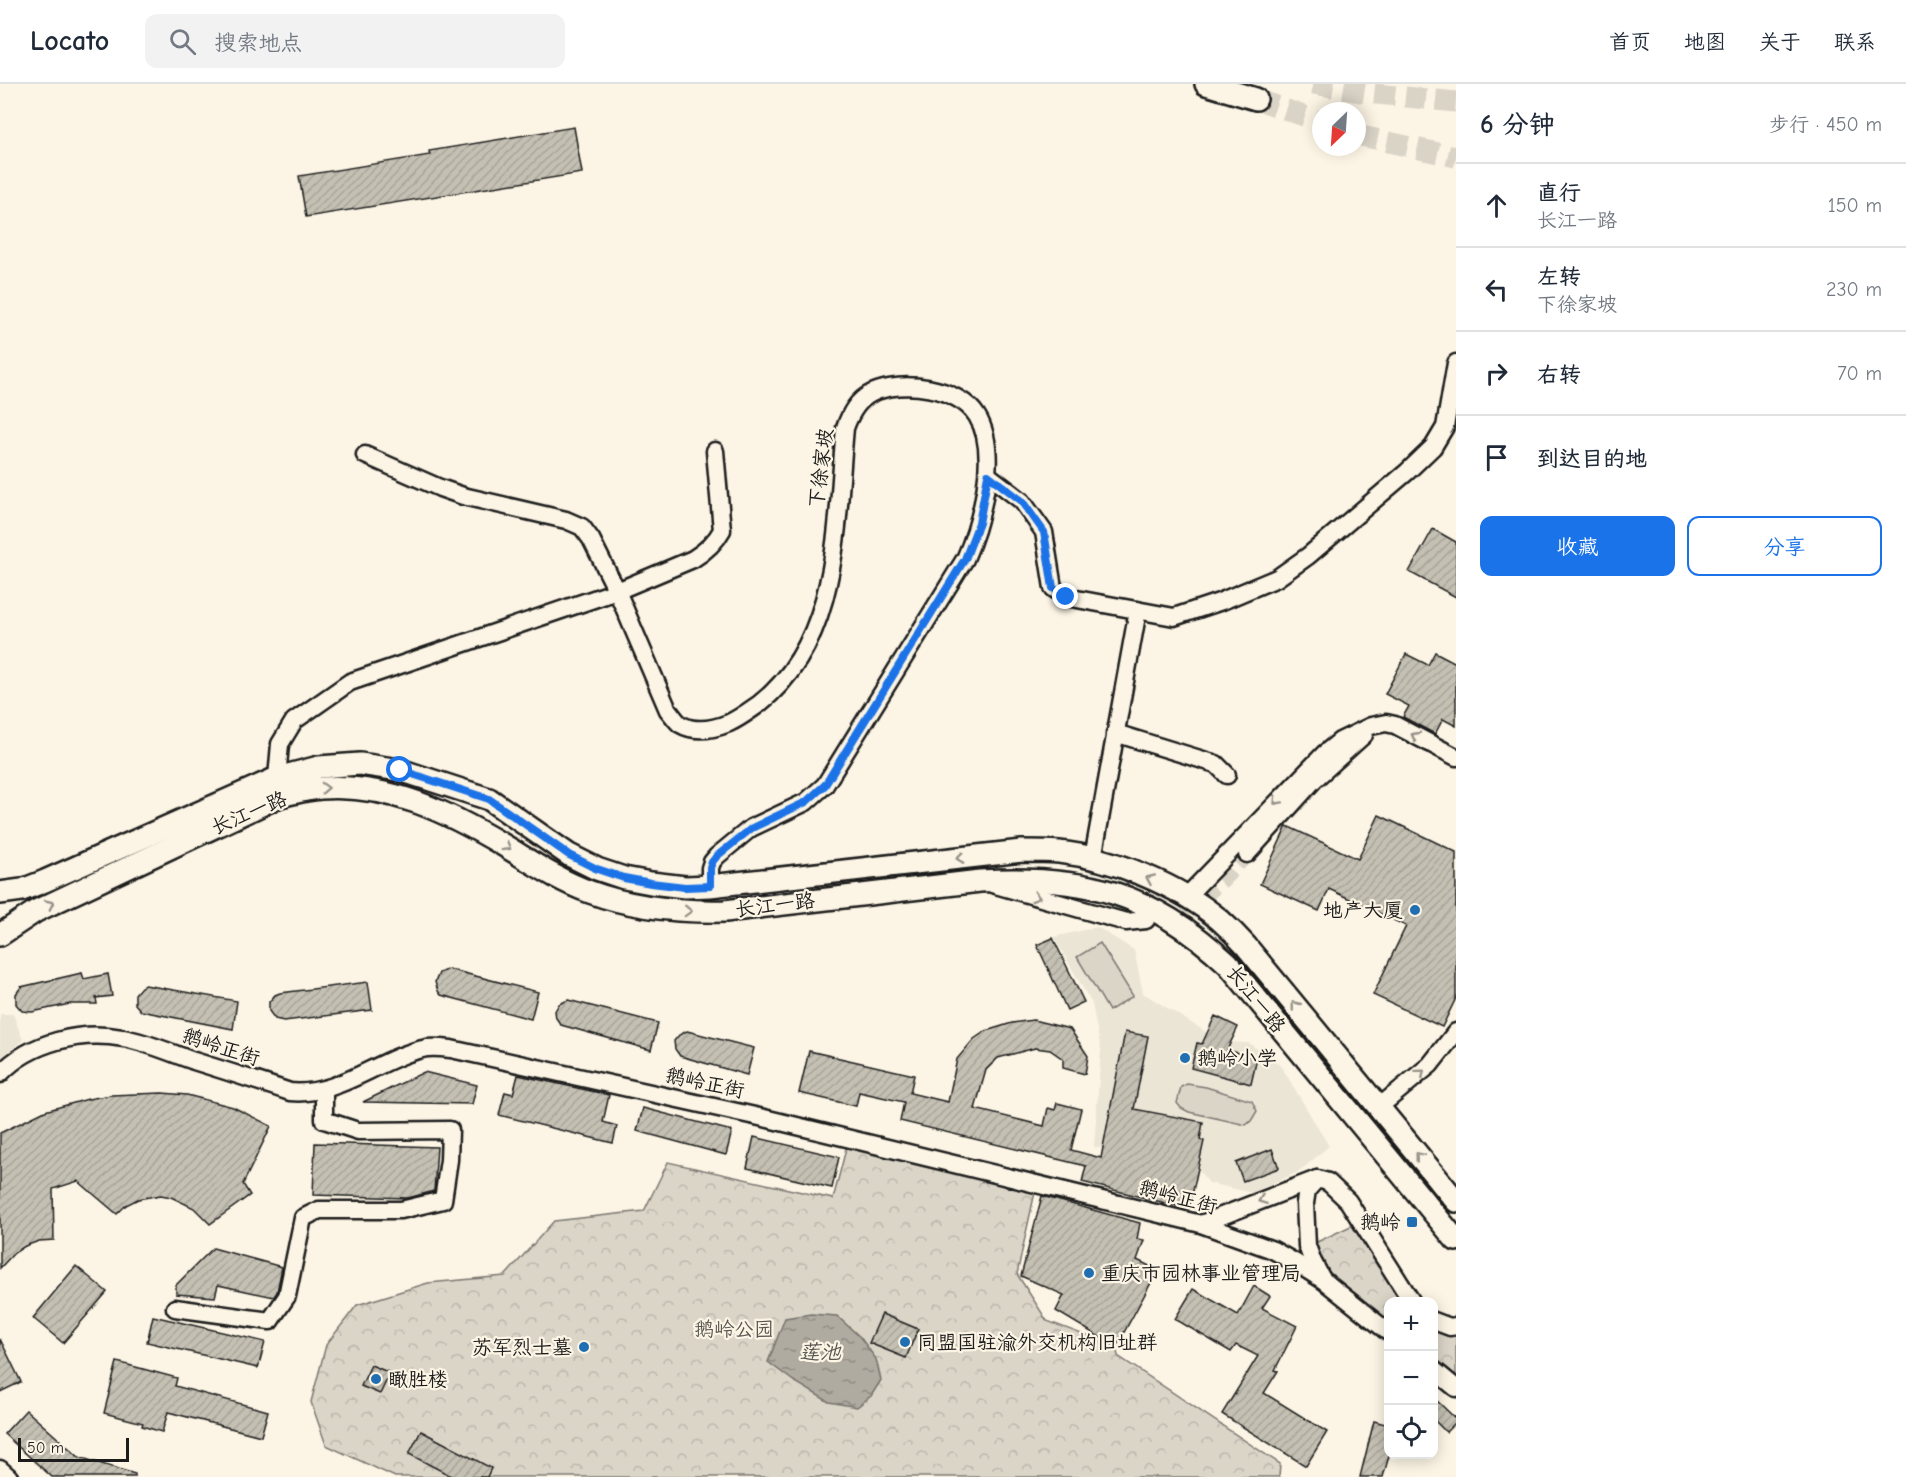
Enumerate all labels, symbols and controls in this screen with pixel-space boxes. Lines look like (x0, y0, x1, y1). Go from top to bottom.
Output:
search box (145, 14, 565, 68)
text: Locato (30, 25, 109, 57)
icon: search (166, 25, 199, 58)
text: 搜索地点 (214, 30, 302, 56)
text: 首页 (1609, 30, 1651, 54)
text: 地图 (1684, 30, 1726, 54)
text: 关于 (1759, 30, 1801, 54)
text: 联系 (1834, 30, 1876, 54)
north arrow (1312, 102, 1366, 156)
text: 6 分钟 (1480, 110, 1555, 140)
text: 步行 · 450 m (1769, 113, 1882, 136)
text: 直行 (1537, 180, 1581, 206)
icon: ahead (1480, 189, 1513, 222)
text: 150 m (1828, 194, 1882, 217)
text: 长江一路 (1537, 209, 1617, 232)
text: 左转 (1537, 264, 1581, 290)
icon: left (1480, 273, 1513, 306)
text: 230 m (1826, 278, 1882, 301)
text: 下徐家坡 (1537, 293, 1617, 316)
icon: right (1480, 357, 1513, 390)
text: 右转 (1537, 362, 1581, 388)
text: 70 m (1837, 362, 1882, 385)
street label: 下徐家坡 (805, 427, 837, 509)
icon: arrive (1480, 441, 1513, 474)
text: 到达目的地 (1537, 446, 1647, 472)
button: 收藏 (1480, 516, 1675, 576)
button: 分享 (1687, 516, 1882, 576)
route end (1052, 583, 1078, 609)
one-way arrow (1411, 732, 1421, 743)
route start (386, 756, 412, 782)
one-way arrow (320, 782, 329, 795)
street label: 长江一路 (208, 786, 291, 839)
one-way arrow (1274, 794, 1285, 805)
one-way arrow (501, 840, 511, 852)
one-way arrow (955, 851, 964, 864)
one-way arrow (1145, 874, 1156, 886)
street label: 长江一路 (734, 889, 817, 921)
one-way arrow (1031, 889, 1041, 902)
place label: 地产大厦 (1323, 899, 1403, 922)
one-way arrow (43, 900, 54, 912)
marker: 地产大厦 (1408, 903, 1422, 917)
one-way arrow (684, 905, 693, 917)
street label: 长江一路 (1222, 961, 1291, 1038)
one-way arrow (1291, 1001, 1302, 1012)
street label: 鹅岭正街 (179, 1024, 263, 1070)
place label: 鹅岭小学 (1197, 1047, 1277, 1070)
marker: 鹅岭小学 (1178, 1051, 1192, 1065)
street label: 鹅岭正街 (663, 1063, 747, 1103)
one-way arrow (1414, 1069, 1425, 1080)
one-way arrow (1415, 1152, 1426, 1163)
street label: 鹅岭正街 (1136, 1176, 1220, 1218)
one-way arrow (1257, 1193, 1268, 1205)
place label: 鹅岭 (1360, 1211, 1401, 1234)
marker: 鹅岭 (1405, 1215, 1419, 1229)
place label: 重庆市园林事业管理局 (1101, 1262, 1301, 1285)
marker: 重庆市园林事业管理局 (1082, 1266, 1096, 1280)
map controls (1384, 1297, 1438, 1459)
button: + (1384, 1297, 1438, 1351)
park label: 鹅岭公园 (694, 1318, 774, 1341)
place label: 同盟国驻渝外交机构旧址群 (917, 1331, 1157, 1354)
marker: 同盟国驻渝外交机构旧址群 (898, 1335, 912, 1349)
place label: 苏军烈士墓 (472, 1336, 572, 1359)
marker: 苏军烈士墓 (577, 1340, 591, 1354)
water label: 莲池 (799, 1340, 842, 1364)
button: − (1384, 1351, 1438, 1405)
place label: 瞰胜楼 (388, 1368, 448, 1391)
marker: 瞰胜楼 (369, 1372, 383, 1386)
button: locate (1384, 1405, 1438, 1459)
scale bar (18, 1435, 129, 1462)
text: 50 m (27, 1439, 64, 1457)

